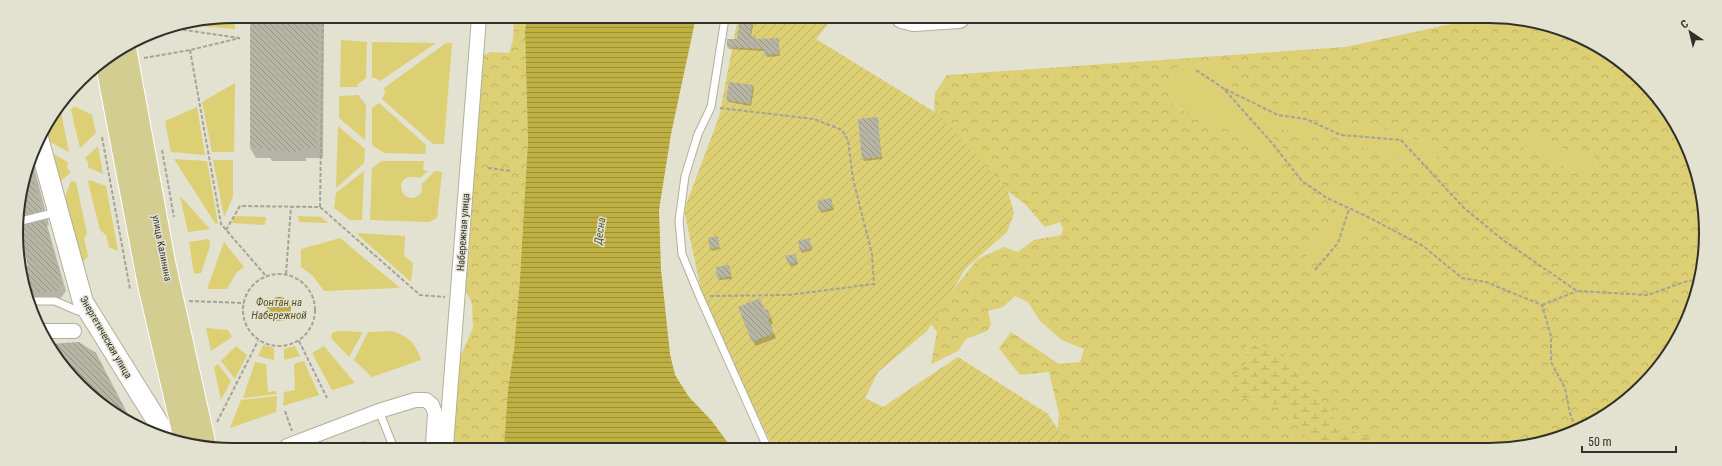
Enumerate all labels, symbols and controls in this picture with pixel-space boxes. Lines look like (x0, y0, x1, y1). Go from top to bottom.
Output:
north arrow (1670, 12, 1710, 52)
text: С (1678, 17, 1691, 31)
street label: Набережная улица (455, 193, 471, 271)
street label: улица Калинина (150, 214, 174, 282)
water label: Десна (592, 216, 608, 247)
street label: Энергетическая улица (78, 294, 134, 380)
water label: Фонтан на Набережной (251, 296, 307, 322)
scale bar (1582, 428, 1676, 454)
text: 50 m (1588, 435, 1612, 449)

